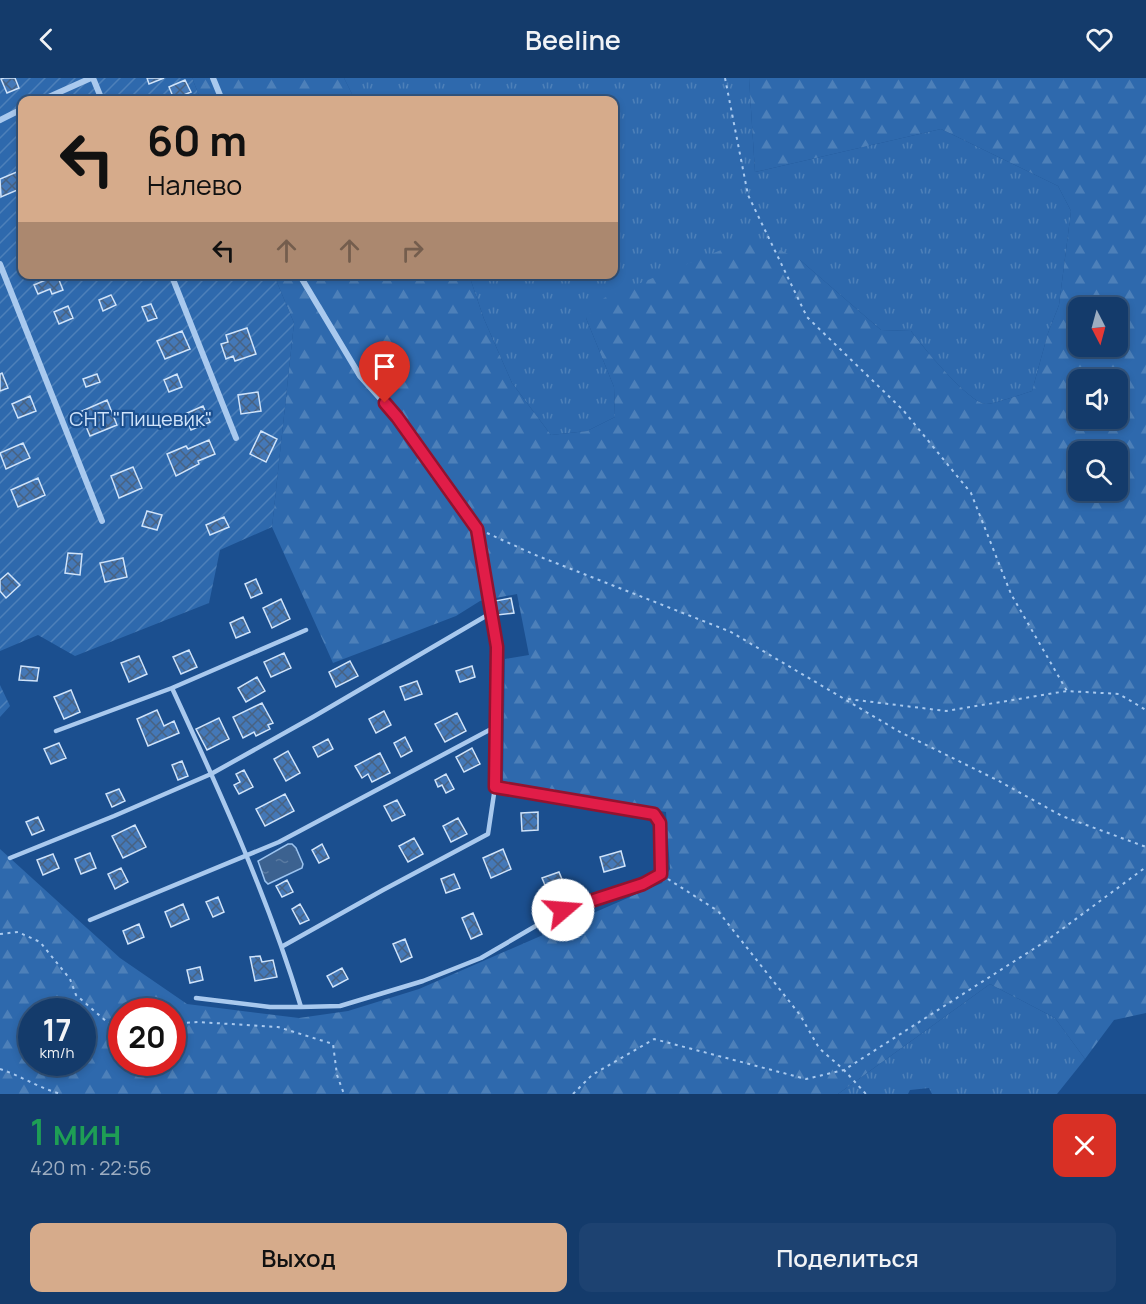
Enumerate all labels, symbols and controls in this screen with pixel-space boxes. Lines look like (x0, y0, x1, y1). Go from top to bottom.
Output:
text: Beeline (525, 21, 621, 58)
icon: back (30, 23, 63, 56)
icon: heart (1083, 23, 1116, 56)
text: 60 m (147, 111, 247, 169)
icon: left (48, 120, 126, 198)
text: Налево (147, 166, 242, 203)
icon: left (207, 234, 240, 267)
icon: ahead (270, 234, 303, 267)
icon: ahead (333, 234, 366, 267)
icon: right (396, 234, 429, 267)
north arrow (1068, 297, 1128, 357)
map controls (1068, 297, 1128, 501)
pin (359, 341, 410, 403)
icon: arrive (368, 350, 401, 383)
button: sound (1068, 369, 1128, 429)
park label: СНТ "Пищевик" (69, 405, 213, 432)
button: search (1068, 441, 1128, 501)
position arrow (531, 878, 595, 942)
speed limit sign: 20 (108, 998, 186, 1076)
text: 17 (42, 1009, 72, 1050)
text: km/h (40, 1042, 74, 1063)
text: 1 мин (30, 1107, 122, 1156)
button: close (1053, 1114, 1116, 1177)
text: 420 m · 22:56 (30, 1154, 152, 1181)
button: Выход (30, 1223, 567, 1292)
button: Поделиться (579, 1223, 1116, 1292)

